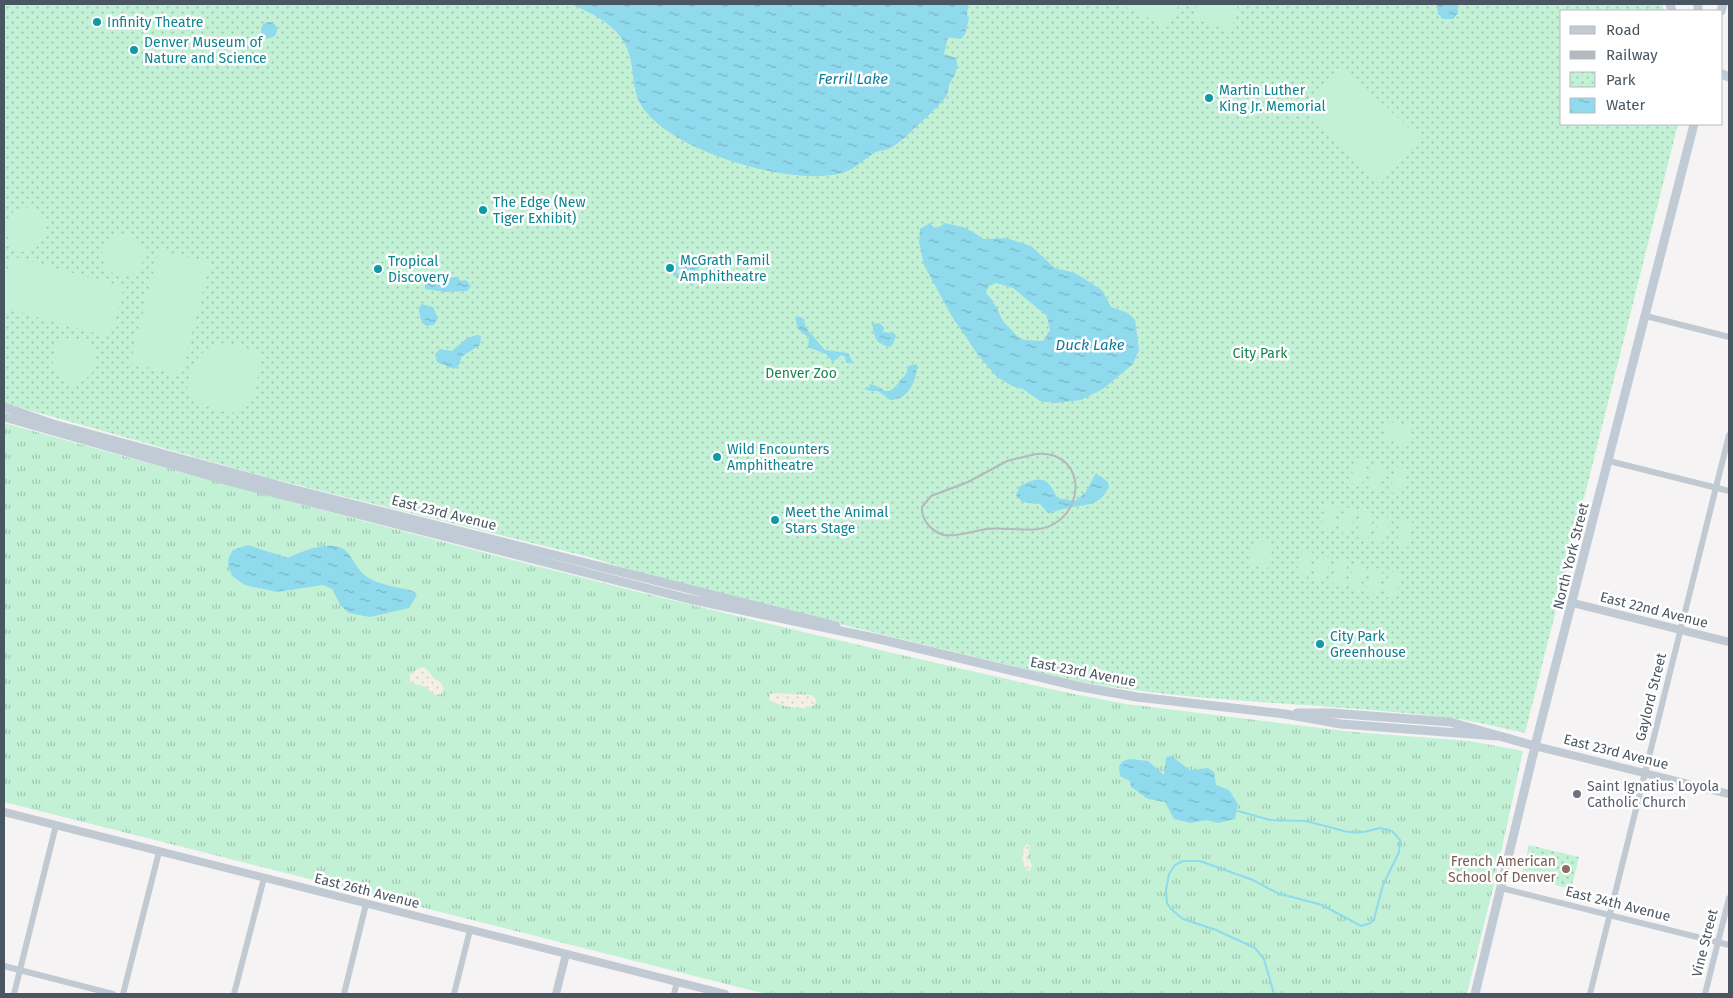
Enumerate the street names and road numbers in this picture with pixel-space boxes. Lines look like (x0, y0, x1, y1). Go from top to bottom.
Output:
street label: East 23rd Avenue (390, 492, 498, 534)
street label: North York Street (1550, 500, 1593, 611)
street label: East 22nd Avenue (1598, 588, 1710, 632)
street label: Gaylord Street (1632, 650, 1670, 743)
street label: East 23rd Avenue (1029, 653, 1137, 691)
street label: East 23rd Avenue (1562, 731, 1670, 773)
street label: East 26th Avenue (313, 870, 421, 912)
street label: East 24th Avenue (1564, 883, 1672, 925)
street label: Vine Street (1688, 906, 1722, 979)

